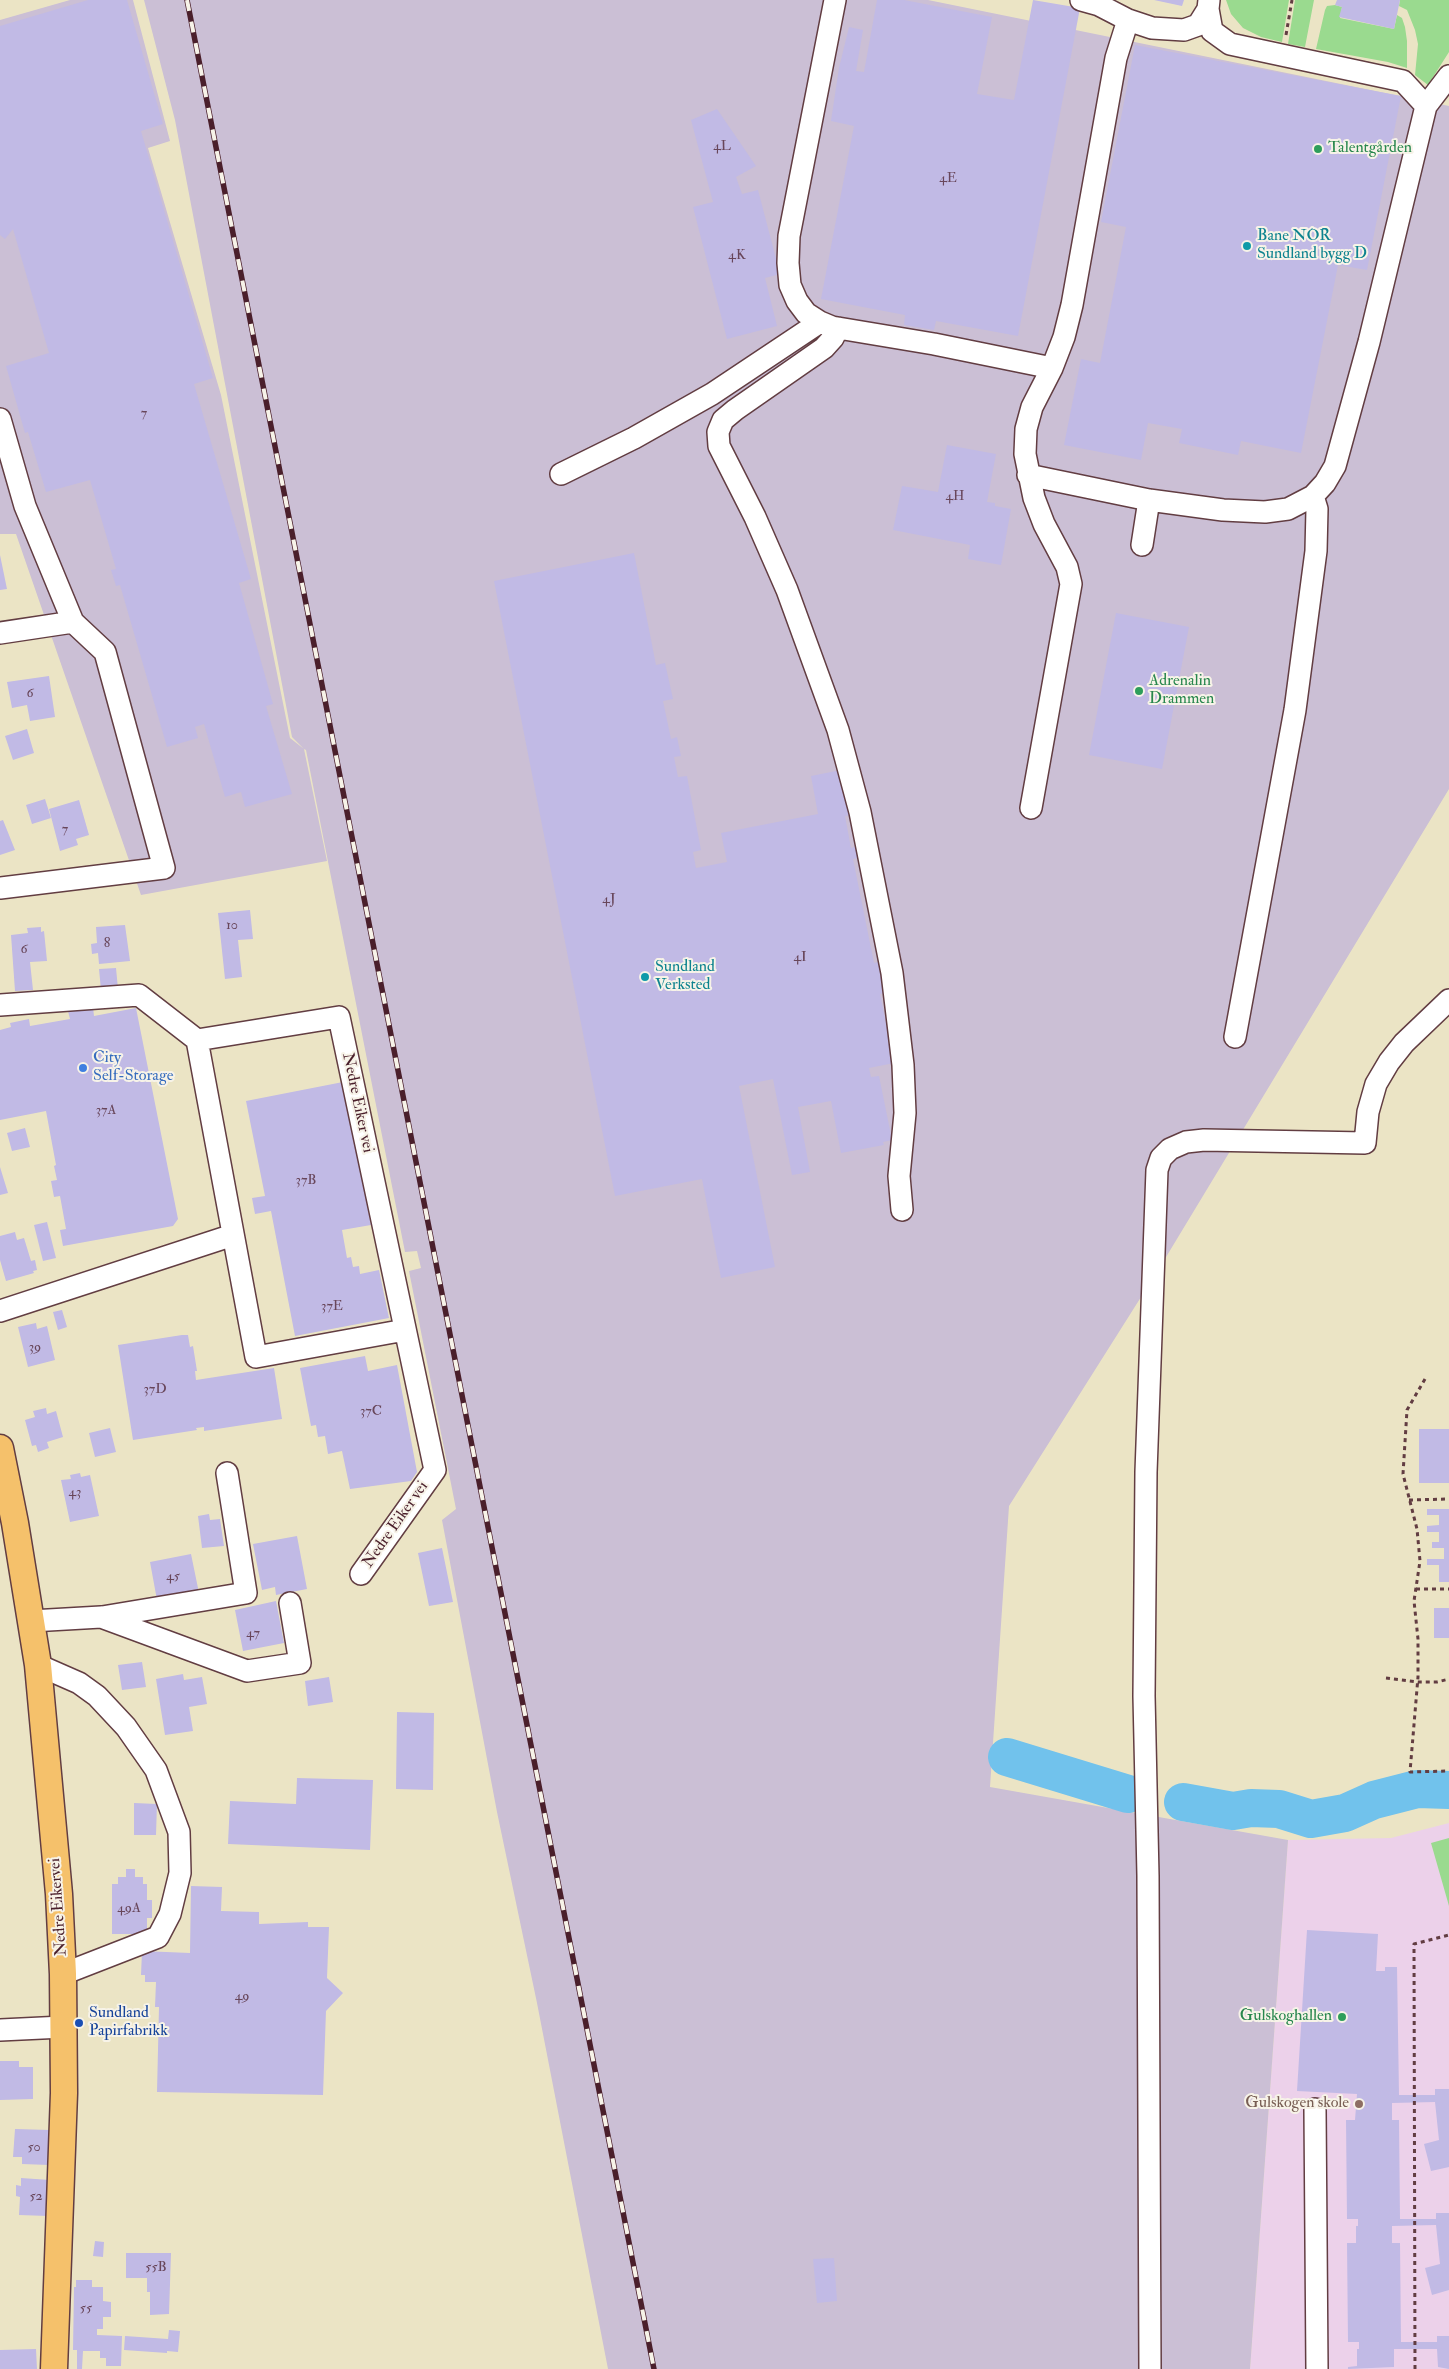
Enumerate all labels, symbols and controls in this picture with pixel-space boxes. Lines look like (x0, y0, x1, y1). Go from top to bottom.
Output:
house number: 4L (713, 139, 731, 155)
place label: Talentgården (1328, 139, 1412, 159)
marker: Talentgården (1312, 143, 1324, 155)
house number: 4E (939, 171, 957, 187)
place label: Bane NOR Sundland bygg D (1257, 227, 1367, 265)
marker: Bane NOR Sundland bygg D (1241, 240, 1253, 252)
house number: 4K (728, 248, 746, 264)
house number: 7 (141, 406, 147, 422)
house number: 4H (945, 489, 965, 505)
place label: Adrenalin Drammen (1149, 672, 1214, 710)
marker: Adrenalin Drammen (1133, 685, 1145, 697)
house number: 6 (26, 686, 34, 702)
house number: 7 (62, 822, 68, 838)
house number: 4J (602, 892, 616, 908)
house number: 10 (226, 918, 238, 934)
house number: 8 (104, 936, 110, 952)
house number: 6 (20, 942, 28, 958)
house number: 4I (793, 950, 807, 966)
place label: Sundland Verksted (655, 958, 715, 996)
marker: Sundland Verksted (639, 971, 651, 983)
place label: City Self-Storage (93, 1049, 173, 1087)
street label: Nedre Eiker vei (337, 1051, 377, 1155)
marker: City Self-Storage (77, 1062, 89, 1074)
house number: 37A (96, 1103, 116, 1119)
house number: 37B (296, 1173, 316, 1189)
house number: 37E (321, 1299, 343, 1315)
house number: 39 (29, 1340, 41, 1356)
house number: 37D (143, 1382, 167, 1398)
house number: 37C (360, 1404, 382, 1420)
street label: Nedre Eiker vei (359, 1478, 433, 1572)
house number: 43 (69, 1485, 81, 1501)
house number: 45 (166, 1569, 180, 1585)
house number: 47 (246, 1626, 260, 1642)
street label: Nedre Eikervei (46, 1857, 72, 1957)
house number: 49A (117, 1901, 141, 1917)
house number: 49 (235, 1989, 249, 2005)
place label: Sundland Papirfabrikk (89, 2004, 168, 2042)
place label: Gulskoghallen (1240, 2007, 1332, 2027)
marker: Gulskoghallen (1336, 2011, 1348, 2023)
marker: Sundland Papirfabrikk (73, 2017, 85, 2029)
place label: Gulskogen skole (1245, 2094, 1349, 2114)
marker: Gulskogen skole (1353, 2098, 1365, 2110)
house number: 50 (27, 2140, 41, 2156)
house number: 52 (29, 2189, 43, 2205)
house number: 55B (145, 2260, 167, 2276)
house number: 55 (80, 2301, 92, 2317)

